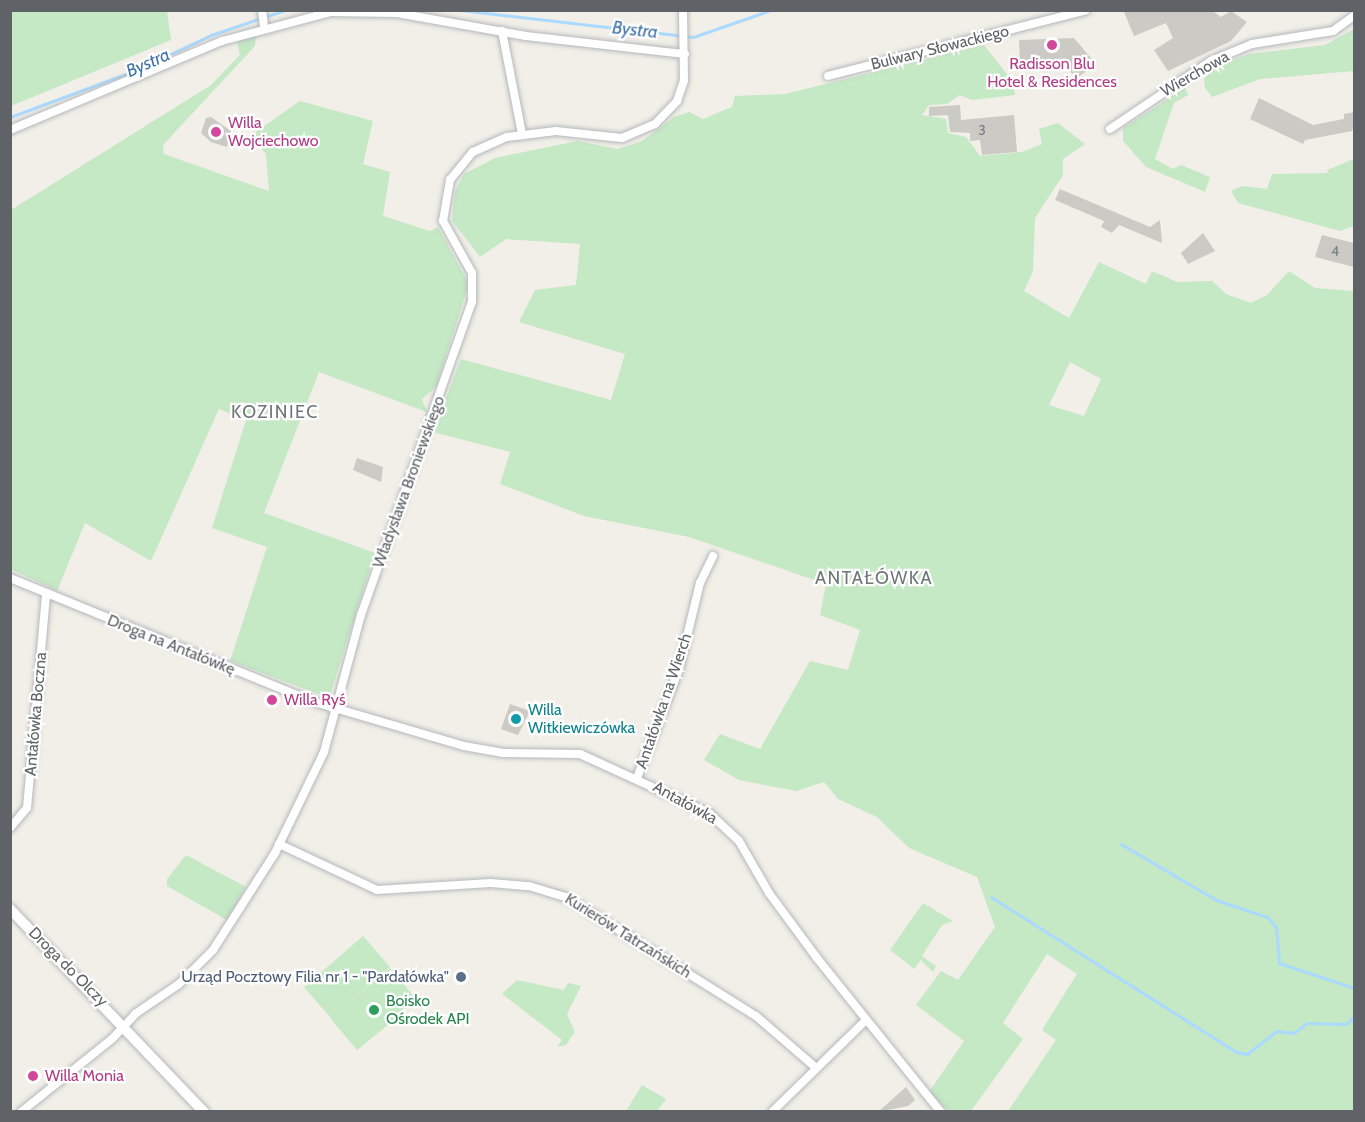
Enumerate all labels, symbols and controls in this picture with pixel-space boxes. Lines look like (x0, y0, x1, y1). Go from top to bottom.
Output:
water label: Bystra (611, 17, 659, 43)
street label: Bulwary Słowackiego (869, 22, 1011, 74)
marker: Radisson Blu Hotel & Residences (1045, 38, 1059, 52)
water label: Bystra (123, 44, 173, 82)
street label: Wierchowa (1158, 47, 1232, 101)
place label: Radisson Blu Hotel & Residences (987, 54, 1117, 92)
place label: Willa Wojciechowo (228, 113, 319, 151)
house number: 3 (978, 122, 986, 138)
marker: Willa Wojciechowo (209, 125, 223, 139)
house number: 4 (1331, 243, 1339, 259)
street label: Władysława Broniewskiego (369, 393, 449, 571)
district label: KOZINIEC (231, 401, 319, 423)
district label: ANTAŁÓWKA (815, 567, 933, 589)
street label: Droga na Antałówkę (104, 611, 238, 679)
street label: Antałówka na Wierch (632, 631, 696, 771)
street label: Antałówka Boczna (21, 651, 51, 777)
place label: Willa Ryś (284, 690, 346, 710)
marker: Willa Ryś (265, 693, 279, 707)
place label: Willa Witkiewiczówka (528, 700, 635, 738)
marker: Willa Witkiewiczówka (509, 712, 523, 726)
street label: Antałówka (649, 777, 721, 829)
street label: Kurierów Tatrzańskich (561, 889, 695, 983)
street label: Droga do Olczy (24, 923, 112, 1011)
place label: Urząd Pocztowy Filia nr 1 - "Pardałówka" (181, 967, 449, 987)
marker: Urząd Pocztowy Filia nr 1 - "Pardałówka" (454, 970, 468, 984)
place label: Boisko Ośrodek API (386, 991, 470, 1029)
marker: Boisko Ośrodek API (367, 1003, 381, 1017)
place label: Willa Monia (45, 1066, 124, 1086)
marker: Willa Monia (26, 1069, 40, 1083)

